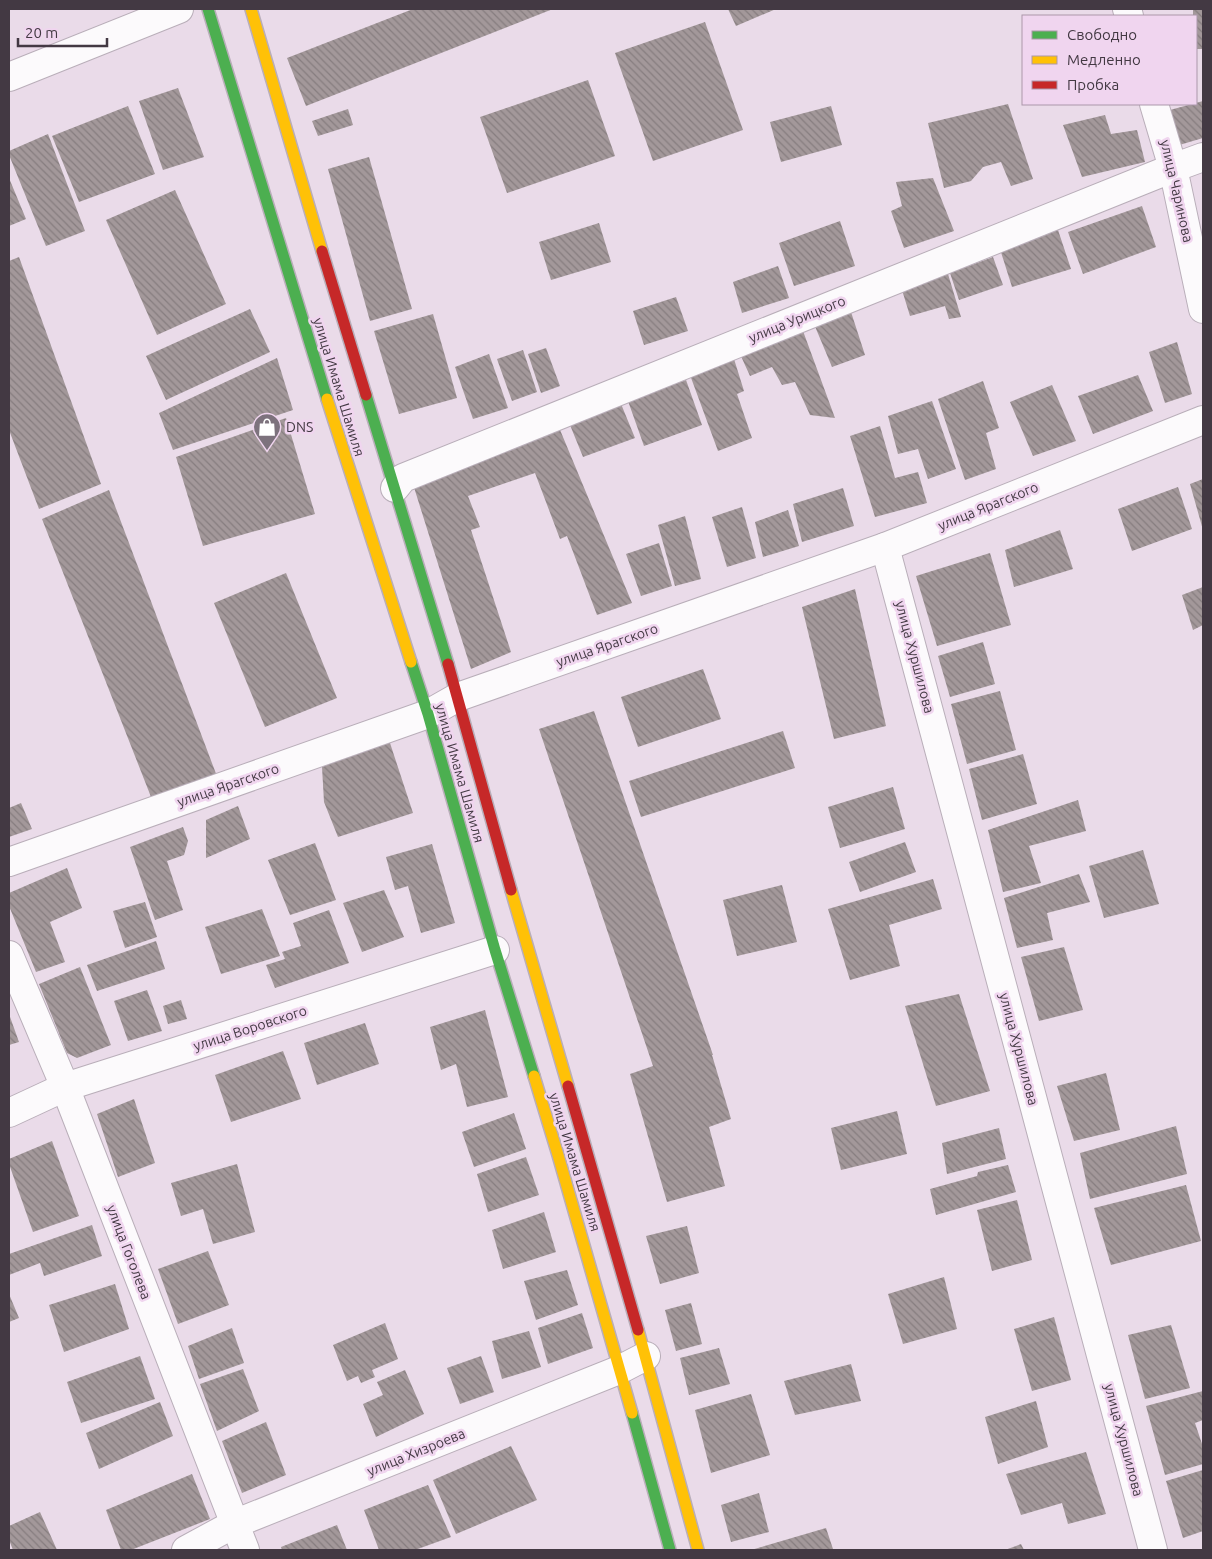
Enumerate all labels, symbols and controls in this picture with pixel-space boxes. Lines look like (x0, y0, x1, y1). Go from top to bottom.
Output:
scale bar (18, 15, 106, 47)
legend (1022, 15, 1197, 105)
text: 20 m (25, 24, 58, 41)
text: Свободно (1067, 26, 1137, 43)
text: Медленно (1067, 51, 1141, 68)
text: Пробка (1067, 76, 1119, 93)
street label: улица Чаринова (1157, 138, 1197, 244)
street label: улица Урицкого (746, 292, 848, 346)
street label: улица Имама Шамиля (310, 316, 368, 458)
shop icon: DNS (252, 412, 282, 451)
place label: DNS (286, 419, 313, 435)
street label: улица Ярагского (936, 479, 1040, 533)
street label: улица Хуршилова (892, 599, 938, 715)
street label: улица Ярагского (554, 620, 660, 670)
street label: улица Имама Шамиля (432, 701, 488, 845)
street label: улица Ярагского (175, 760, 281, 810)
street label: улица Хуршилова (996, 991, 1042, 1107)
street label: улица Воровского (191, 1002, 309, 1054)
street label: улица Имама Шамиля (546, 1091, 604, 1233)
street label: улица Гоголева (104, 1202, 154, 1302)
street label: улица Хуршилова (1101, 1382, 1147, 1498)
street label: улица Хизроева (365, 1425, 467, 1479)

